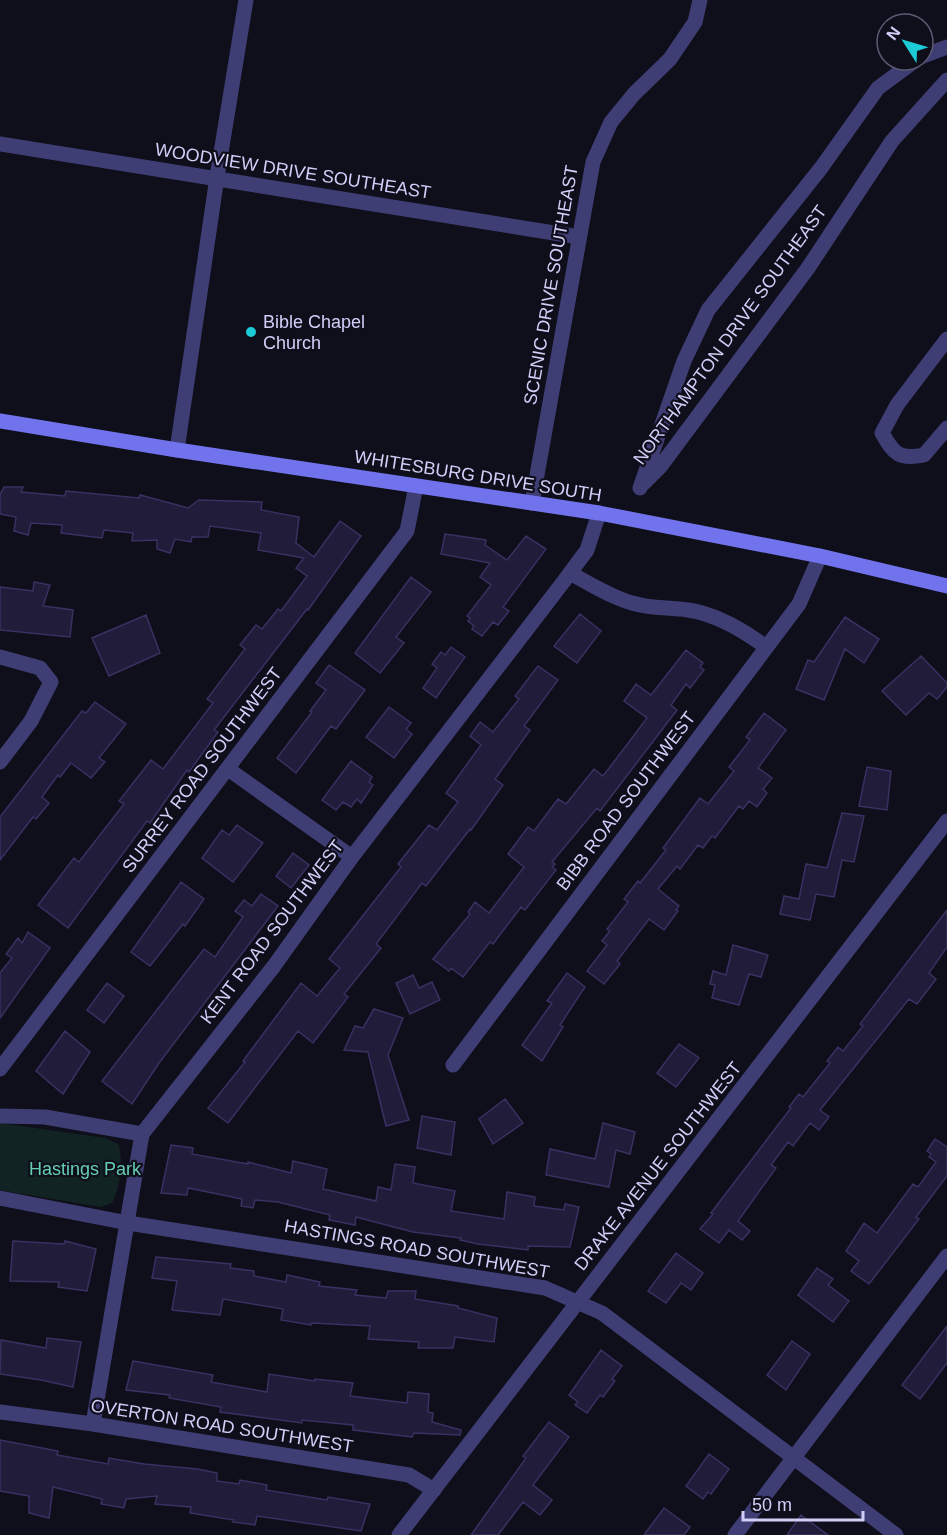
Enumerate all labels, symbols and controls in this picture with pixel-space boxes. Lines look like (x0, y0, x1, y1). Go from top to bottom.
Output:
north arrow (875, 12, 935, 72)
text: N (883, 24, 904, 43)
street label: WOODVIEW DRIVE SOUTHEAST (154, 139, 432, 203)
street label: SCENIC DRIVE SOUTHEAST (520, 164, 582, 406)
street label: NORTHAMPTON DRIVE SOUTHEAST (629, 202, 831, 468)
place label: Bible Chapel Church (263, 312, 365, 353)
marker: Bible Chapel Church (244, 325, 258, 339)
street label: WHITESBURG DRIVE SOUTH (353, 447, 603, 505)
street label: SURREY ROAD SOUTHWEST (118, 663, 286, 877)
street label: BIBB ROAD SOUTHWEST (552, 708, 700, 894)
street label: KENT ROAD SOUTHWEST (196, 836, 348, 1028)
street label: DRAKE AVENUE SOUTHWEST (570, 1058, 746, 1274)
park label: Hastings Park (29, 1159, 142, 1179)
street label: HASTINGS ROAD SOUTHWEST (283, 1216, 551, 1282)
street label: OVERTON ROAD SOUTHWEST (89, 1395, 355, 1457)
scale bar (743, 1484, 863, 1522)
text: 50 m (752, 1495, 792, 1515)

